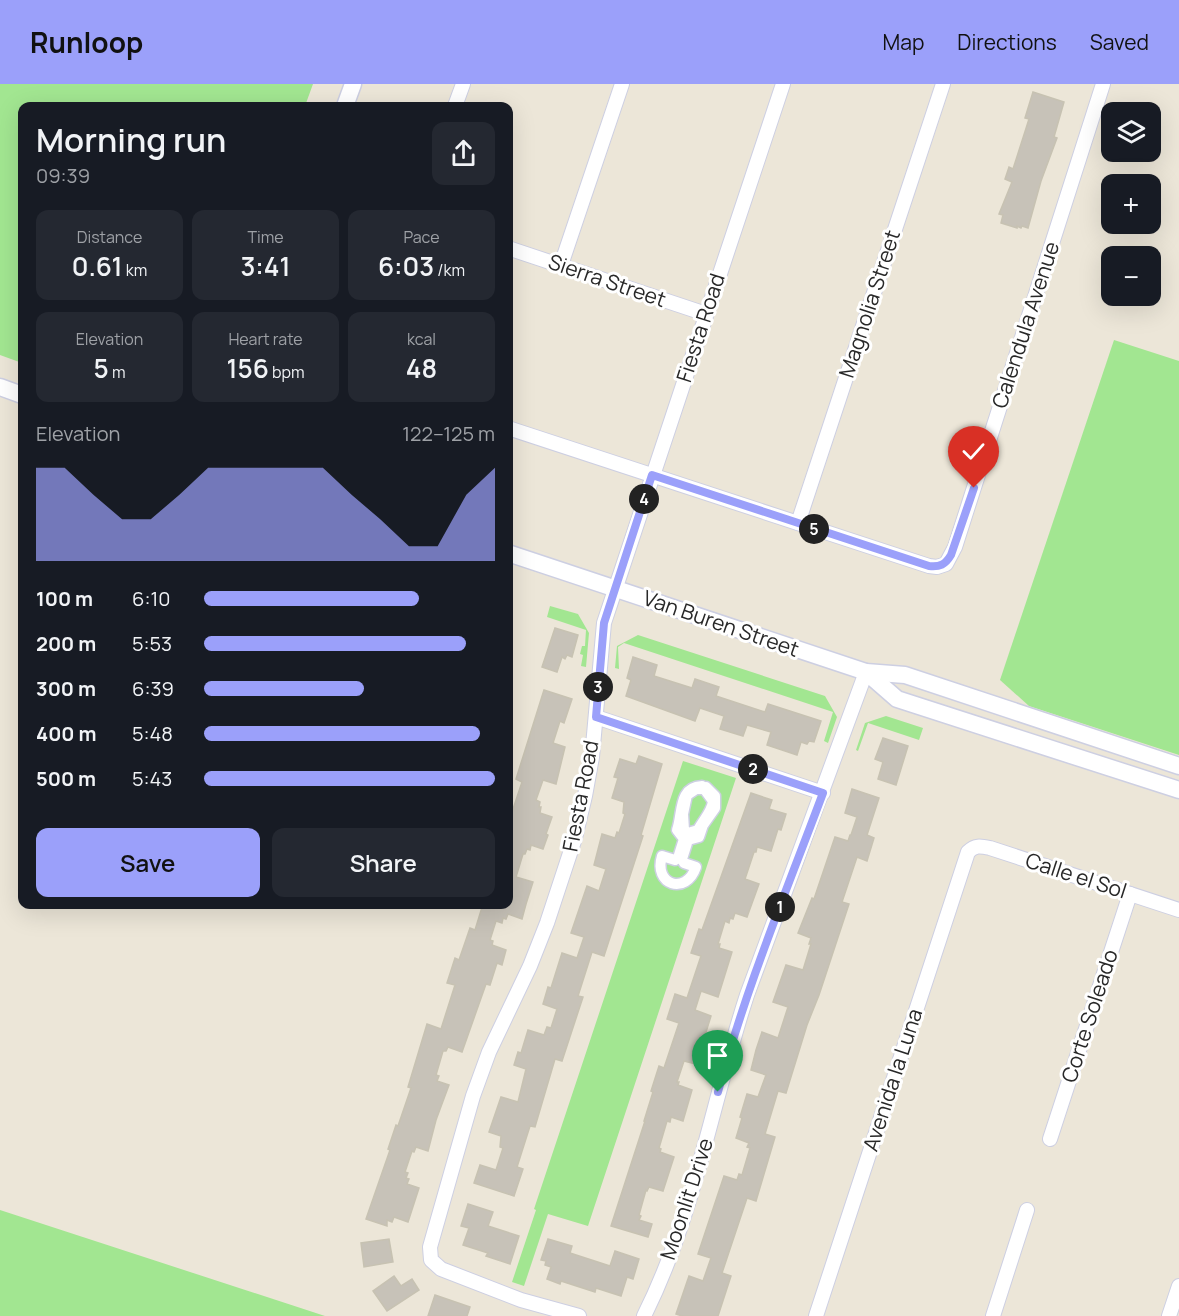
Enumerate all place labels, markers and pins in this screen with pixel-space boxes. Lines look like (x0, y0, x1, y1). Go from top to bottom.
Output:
pin (948, 426, 999, 488)
pin: 4 (629, 484, 659, 514)
pin: 5 (799, 514, 829, 544)
pin: 3 (583, 672, 613, 702)
pin: 2 (738, 754, 768, 784)
pin: 1 (765, 892, 795, 922)
pin (692, 1030, 743, 1092)

